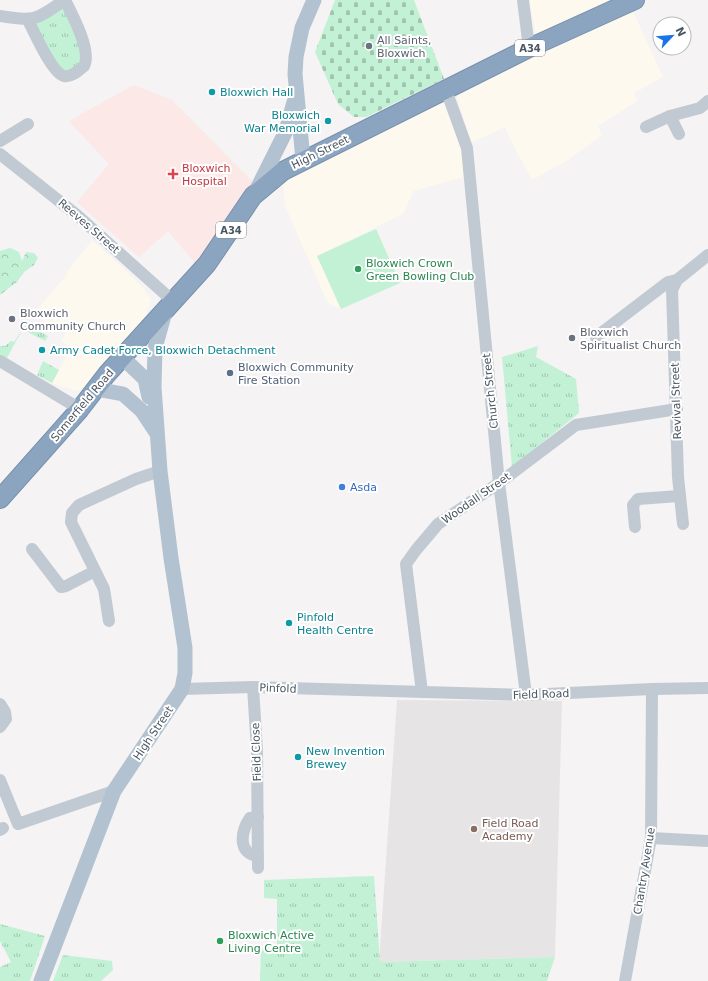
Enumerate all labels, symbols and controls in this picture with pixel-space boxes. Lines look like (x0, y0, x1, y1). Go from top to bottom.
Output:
north arrow (652, 16, 692, 56)
text: N (673, 25, 688, 39)
place label: All Saints, Bloxwich (377, 34, 431, 60)
road number: A34 (515, 40, 545, 56)
marker: All Saints, Bloxwich (364, 41, 374, 51)
place label: Bloxwich Hall (220, 86, 293, 99)
marker: Bloxwich Hall (207, 87, 217, 97)
place label: Bloxwich War Memorial (244, 109, 320, 135)
marker: Bloxwich War Memorial (323, 116, 333, 126)
street label: High Street (289, 133, 352, 172)
place label: Bloxwich Hospital (182, 162, 231, 188)
marker: Bloxwich Hospital (167, 168, 179, 180)
street label: Reeves Street (55, 196, 122, 257)
road number: A34 (216, 222, 246, 238)
place label: Bloxwich Crown Green Bowling Club (366, 257, 474, 283)
marker: Bloxwich Crown Green Bowling Club (353, 264, 363, 274)
place label: Bloxwich Community Church (20, 307, 126, 333)
marker: Bloxwich Community Church (7, 314, 17, 324)
place label: Bloxwich Spiritualist Church (580, 326, 681, 352)
marker: Bloxwich Spiritualist Church (567, 333, 577, 343)
place label: Army Cadet Force, Bloxwich Detachment (50, 344, 276, 357)
marker: Army Cadet Force, Bloxwich Detachment (37, 345, 47, 355)
street label: Church Street (480, 352, 501, 429)
place label: Bloxwich Community Fire Station (238, 361, 354, 387)
street label: Revival Street (669, 362, 684, 440)
street label: Somerfield Road (48, 366, 116, 444)
marker: Bloxwich Community Fire Station (225, 368, 235, 378)
street label: Woodall Street (440, 470, 514, 527)
place label: Asda (350, 481, 377, 494)
marker: Asda (337, 482, 347, 492)
place label: Pinfold Health Centre (297, 611, 374, 637)
marker: Pinfold Health Centre (284, 618, 294, 628)
street label: Pinfold (259, 681, 297, 696)
street label: Field Road (513, 687, 569, 702)
street label: High Street (131, 703, 177, 763)
street label: Field Close (249, 722, 264, 782)
place label: New Invention Brewey (306, 745, 385, 771)
marker: New Invention Brewey (293, 752, 303, 762)
place label: Field Road Academy (482, 817, 539, 843)
marker: Field Road Academy (469, 824, 479, 834)
street label: Chantry Avenue (631, 826, 658, 916)
place label: Bloxwich Active Living Centre (228, 929, 314, 955)
marker: Bloxwich Active Living Centre (215, 936, 225, 946)

